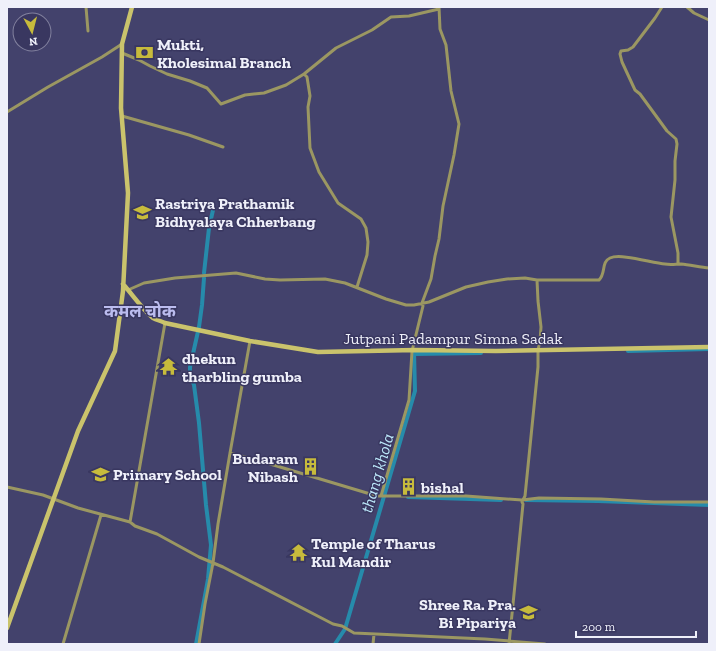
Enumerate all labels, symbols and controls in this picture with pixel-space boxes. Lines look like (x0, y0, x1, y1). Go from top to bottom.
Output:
north arrow (12, 12, 52, 52)
text: N (28, 34, 38, 48)
place label: Mukti, Kholesimal Branch (157, 35, 292, 72)
bank icon: Mukti, Kholesimal Branch (134, 43, 154, 63)
place label: Rastriya Prathamik Bidhyalaya Chherbang (155, 194, 315, 231)
school or university icon: Rastriya Prathamik Bidhyalaya Chherbang (132, 202, 152, 222)
district label: कमल चोक (104, 301, 177, 321)
street label: Jutpani Padampur Simna Sadak (343, 329, 563, 348)
place label: dhekun tharbling gumba (182, 349, 302, 386)
temple icon: dhekun tharbling gumba (159, 357, 179, 377)
water label: thang khola (356, 431, 398, 515)
place label: Budaram Nibash (232, 449, 299, 486)
building icon: Budaram Nibash (301, 457, 321, 477)
school or university icon: Primary School (90, 464, 110, 484)
place label: Primary School (113, 465, 222, 484)
building icon: bishal (398, 477, 418, 497)
place label: bishal (420, 478, 464, 497)
place label: Temple of Tharus Kul Mandir (311, 534, 436, 571)
temple icon: Temple of Tharus Kul Mandir (288, 542, 308, 562)
place label: Shree Ra. Pra. Bi Pipariya (419, 595, 516, 632)
school or university icon: Shree Ra. Pra. Bi Pipariya (519, 603, 539, 623)
scale bar (576, 613, 696, 639)
text: 200 m (582, 620, 616, 634)

